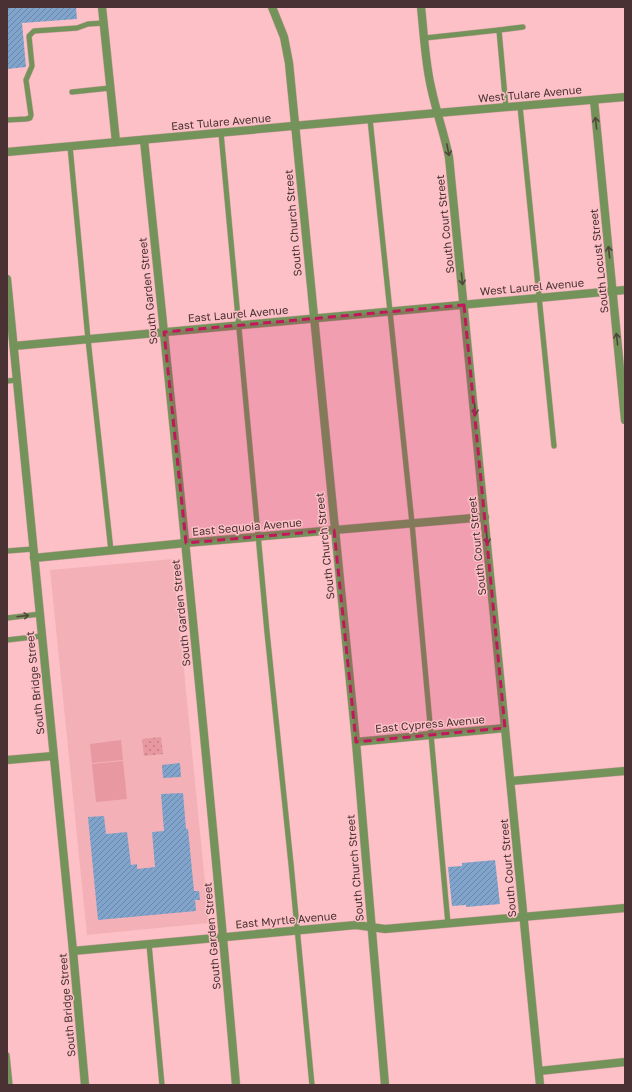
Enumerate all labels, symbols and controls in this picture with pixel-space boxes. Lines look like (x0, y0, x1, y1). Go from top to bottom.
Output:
street label: West Tulare Avenue (478, 83, 582, 105)
street label: East Tulare Avenue (171, 111, 271, 132)
one-way arrow (592, 117, 600, 130)
one-way arrow (444, 143, 452, 156)
street label: South Church Street (281, 169, 304, 277)
street label: South Court Street (433, 174, 456, 274)
street label: South Locust Street (587, 208, 610, 314)
street label: South Garden Street (135, 237, 160, 345)
one-way arrow (605, 246, 612, 259)
one-way arrow (458, 272, 465, 285)
street label: West Laurel Avenue (479, 275, 585, 298)
street label: East Laurel Avenue (187, 303, 289, 324)
one-way arrow (614, 333, 621, 346)
one-way arrow (471, 402, 478, 415)
street label: South Church Street (312, 492, 337, 600)
street label: South Court Street (465, 496, 488, 596)
street label: East Sequoia Avenue (192, 515, 302, 538)
one-way arrow (483, 531, 491, 544)
street label: South Garden Street (168, 559, 193, 667)
one-way arrow (16, 612, 29, 619)
street label: South Bridge Street (23, 631, 46, 735)
street label: East Cypress Avenue (375, 712, 485, 735)
street label: South Church Street (343, 814, 366, 922)
street label: South Court Street (497, 818, 518, 918)
street label: South Garden Street (200, 882, 223, 990)
street label: East Myrtle Avenue (235, 909, 337, 930)
street label: South Bridge Street (55, 953, 78, 1057)

